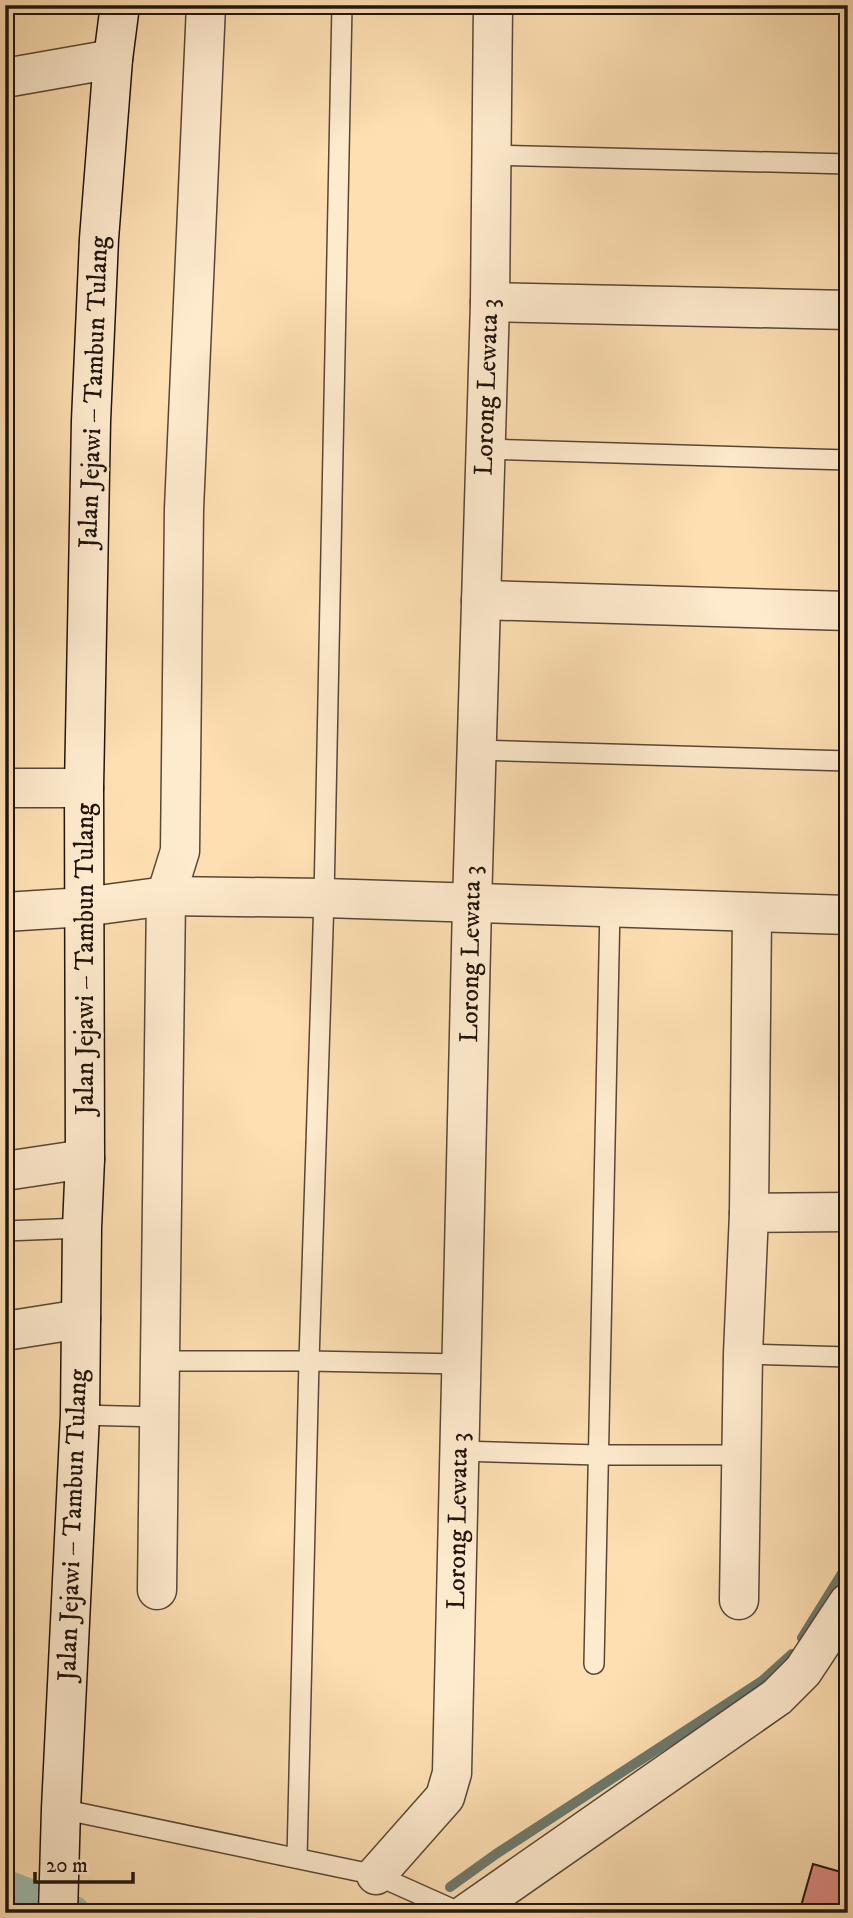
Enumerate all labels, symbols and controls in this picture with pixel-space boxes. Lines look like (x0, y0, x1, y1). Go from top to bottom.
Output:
street label: Jalan Jejawi – Tambun Tulang (72, 235, 116, 551)
street label: Lorong Lewata 3 (467, 298, 507, 476)
street label: Jalan Jejawi – Tambun Tulang (69, 803, 102, 1117)
street label: Lorong Lewata 3 (453, 865, 489, 1043)
street label: Jalan Jejawi – Tambun Tulang (51, 1368, 95, 1684)
street label: Lorong Lewata 3 (440, 1432, 476, 1610)
scale bar (35, 1841, 133, 1885)
text: 20 m (46, 1853, 88, 1879)

